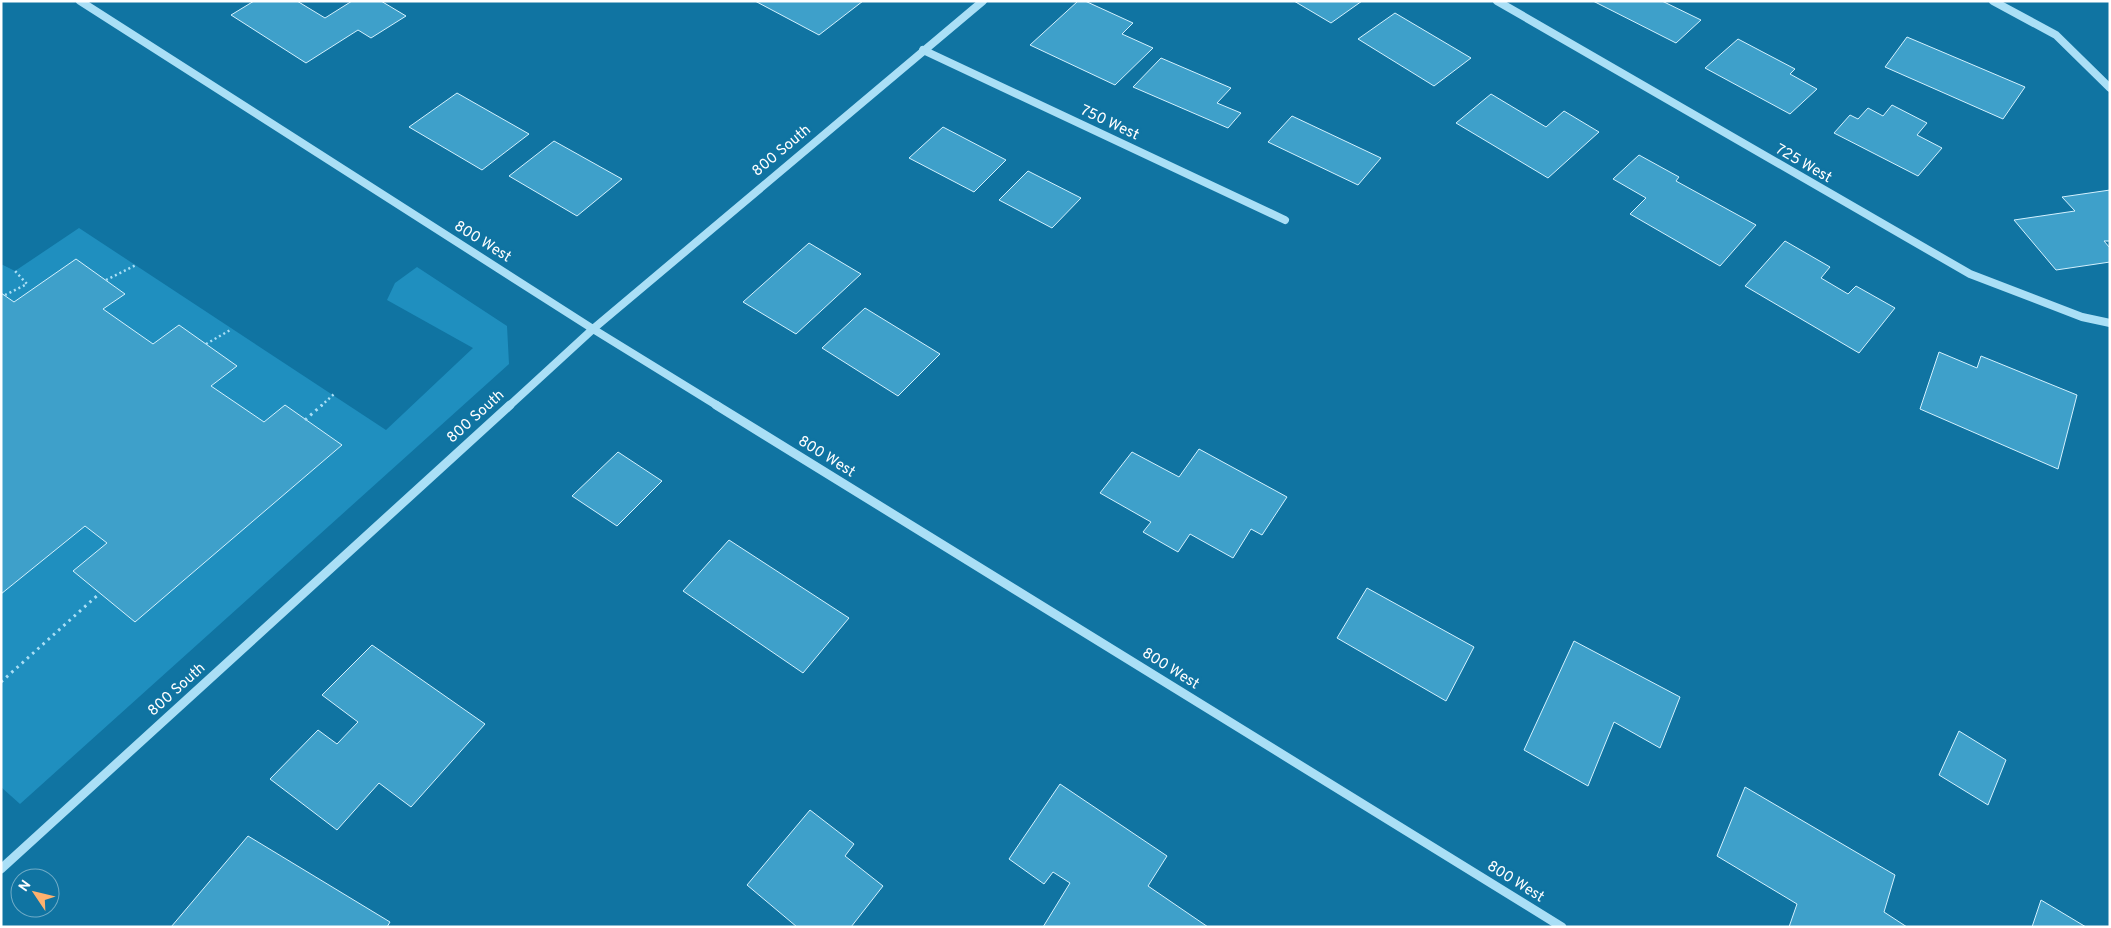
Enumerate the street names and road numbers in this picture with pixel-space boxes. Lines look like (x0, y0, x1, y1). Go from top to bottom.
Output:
street label: 750 West (1077, 101, 1142, 145)
street label: 800 South (749, 121, 815, 181)
street label: 725 West (1772, 141, 1835, 188)
street label: 800 West (450, 217, 514, 267)
street label: 800 South (443, 386, 509, 448)
street label: 800 West (794, 432, 858, 482)
street label: 800 West (1138, 644, 1202, 694)
street label: 800 South (144, 659, 210, 721)
street label: 800 West (1483, 857, 1547, 907)

